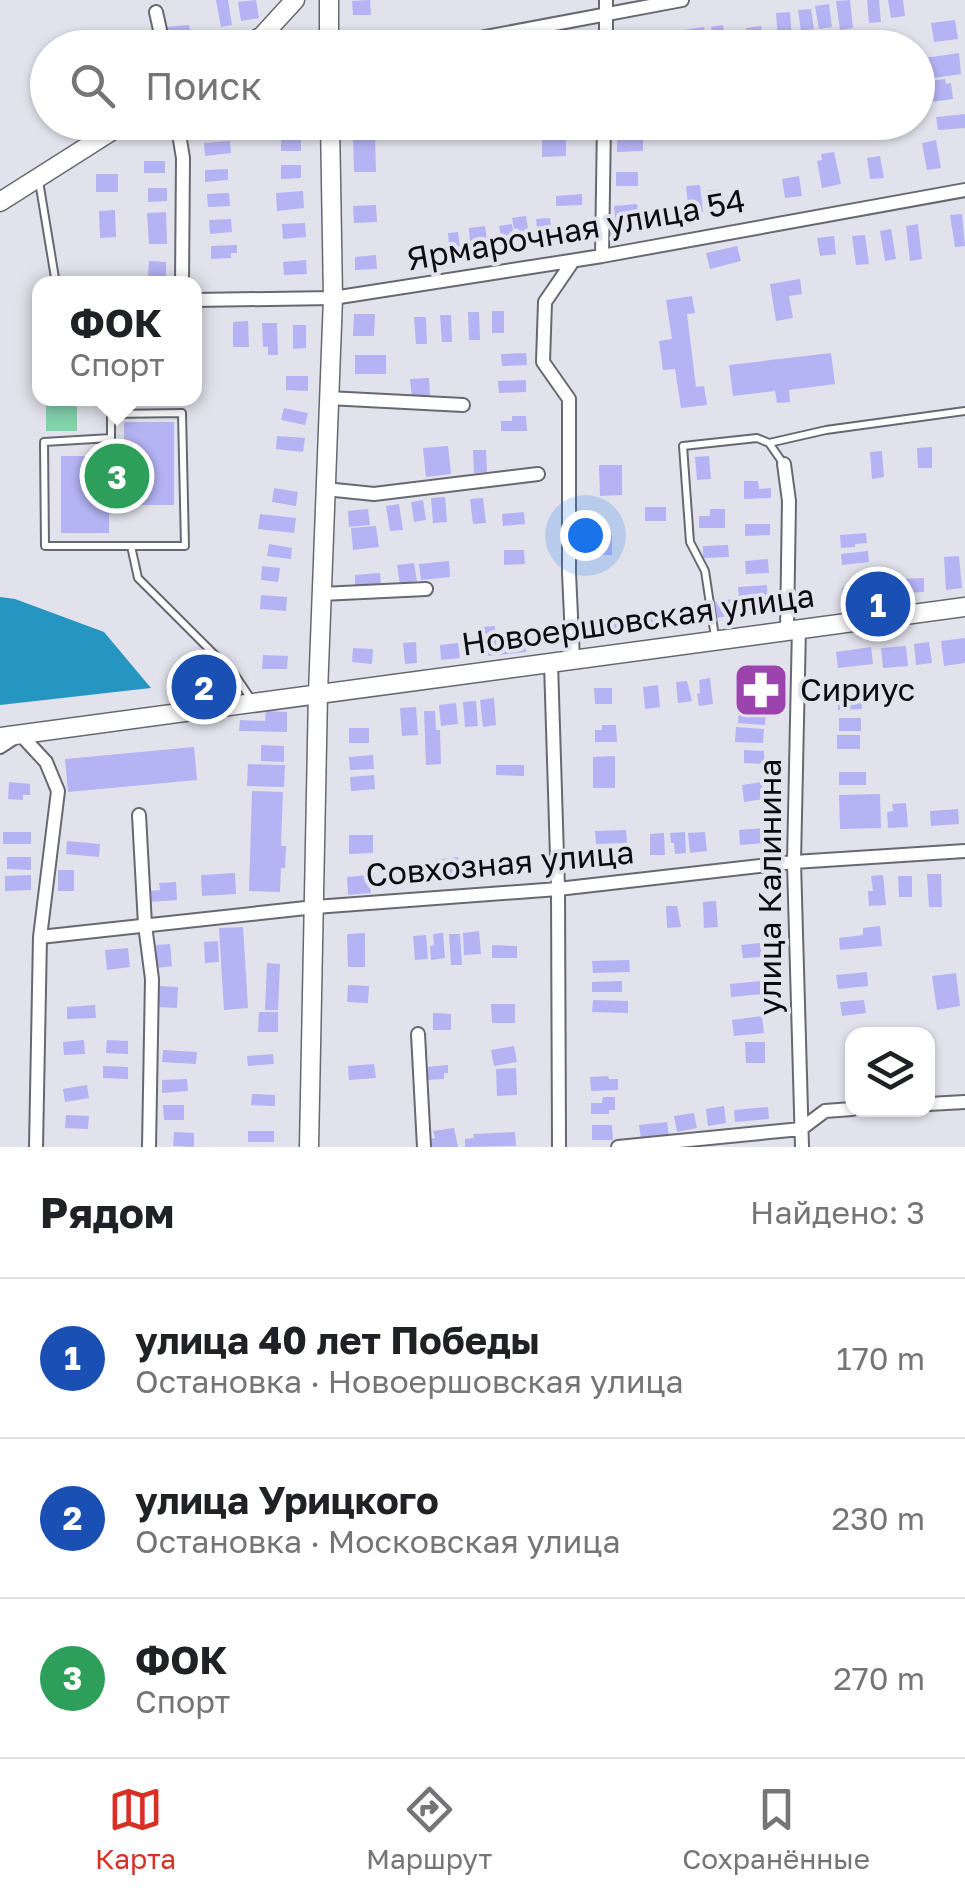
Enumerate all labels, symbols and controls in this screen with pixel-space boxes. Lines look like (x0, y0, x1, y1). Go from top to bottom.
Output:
search box (30, 30, 935, 140)
icon: search (65, 58, 120, 113)
text: Поиск (145, 63, 262, 108)
street label: Ярмарочная улица 54 (404, 181, 748, 278)
popup (32, 276, 202, 406)
text: ФОК (69, 300, 162, 345)
text: Спорт (69, 345, 165, 383)
pin: 3 (84, 438, 150, 514)
your location (560, 510, 611, 561)
pin: 1 (846, 566, 910, 642)
street label: Новоершовская улица (459, 575, 817, 663)
pin: 2 (172, 650, 236, 724)
pharmacy icon: Сириус (731, 660, 791, 720)
place label: Сириус (800, 670, 915, 708)
street label: улица Калинина (750, 759, 788, 1015)
street label: Совхозная улица (364, 832, 636, 894)
map controls (845, 1027, 935, 1117)
button: layers (845, 1027, 935, 1117)
text: Рядом (40, 1187, 174, 1237)
text: Найдено: 3 (750, 1193, 925, 1231)
text: улица 40 лет Победы (135, 1317, 540, 1362)
text: 1 (64, 1339, 81, 1377)
text: 170 m (836, 1339, 925, 1377)
text: Остановка · Новоершовская улица (135, 1362, 684, 1400)
text: улица Урицкого (135, 1477, 439, 1522)
text: 2 (63, 1499, 82, 1537)
text: 230 m (832, 1499, 925, 1537)
text: Остановка · Московская улица (135, 1522, 621, 1560)
text: ФОК (135, 1637, 228, 1682)
text: 3 (63, 1659, 82, 1697)
text: 270 m (833, 1659, 925, 1697)
text: Спорт (135, 1682, 230, 1720)
tab: Карта (95, 1782, 176, 1875)
tab: Маршрут (366, 1782, 492, 1875)
tab: Сохранённые (682, 1782, 870, 1875)

